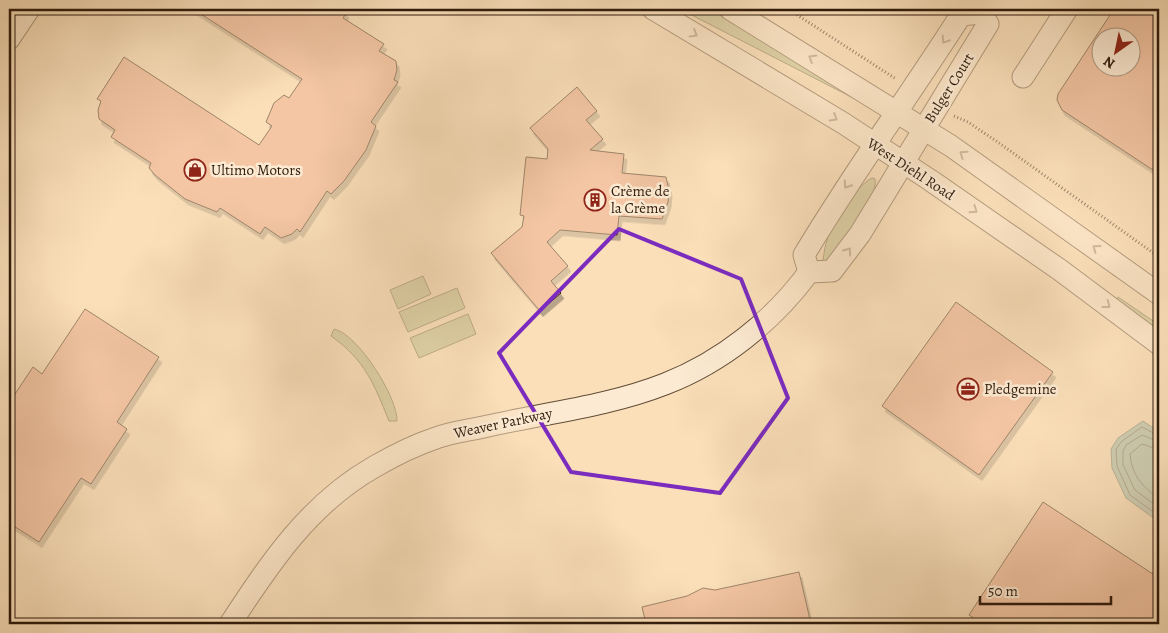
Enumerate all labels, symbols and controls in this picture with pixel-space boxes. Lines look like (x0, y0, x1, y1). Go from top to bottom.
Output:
one-way arrow (689, 27, 698, 37)
north arrow (1090, 28, 1140, 78)
one-way arrow (942, 35, 952, 44)
street label: Bulger Court (920, 49, 978, 127)
text: N (1100, 52, 1119, 73)
one-way arrow (809, 55, 818, 65)
one-way arrow (828, 111, 837, 121)
street label: West Diehl Road (862, 133, 960, 205)
one-way arrow (959, 151, 969, 160)
shop icon: Ultimo Motors (183, 158, 207, 182)
place label: Ultimo Motors (211, 160, 301, 180)
one-way arrow (844, 179, 853, 188)
place label: Crème de la Crème (611, 181, 670, 218)
building icon: Crème de la Crème (583, 188, 607, 212)
one-way arrow (969, 204, 978, 213)
one-way arrow (1092, 245, 1102, 254)
one-way arrow (843, 248, 851, 257)
one-way arrow (1101, 299, 1110, 307)
office icon: Pledgemine (956, 377, 980, 401)
place label: Pledgemine (984, 379, 1057, 399)
street label: Weaver Parkway (451, 403, 554, 443)
scale bar (980, 573, 1112, 605)
text: 50 m (988, 581, 1018, 601)

